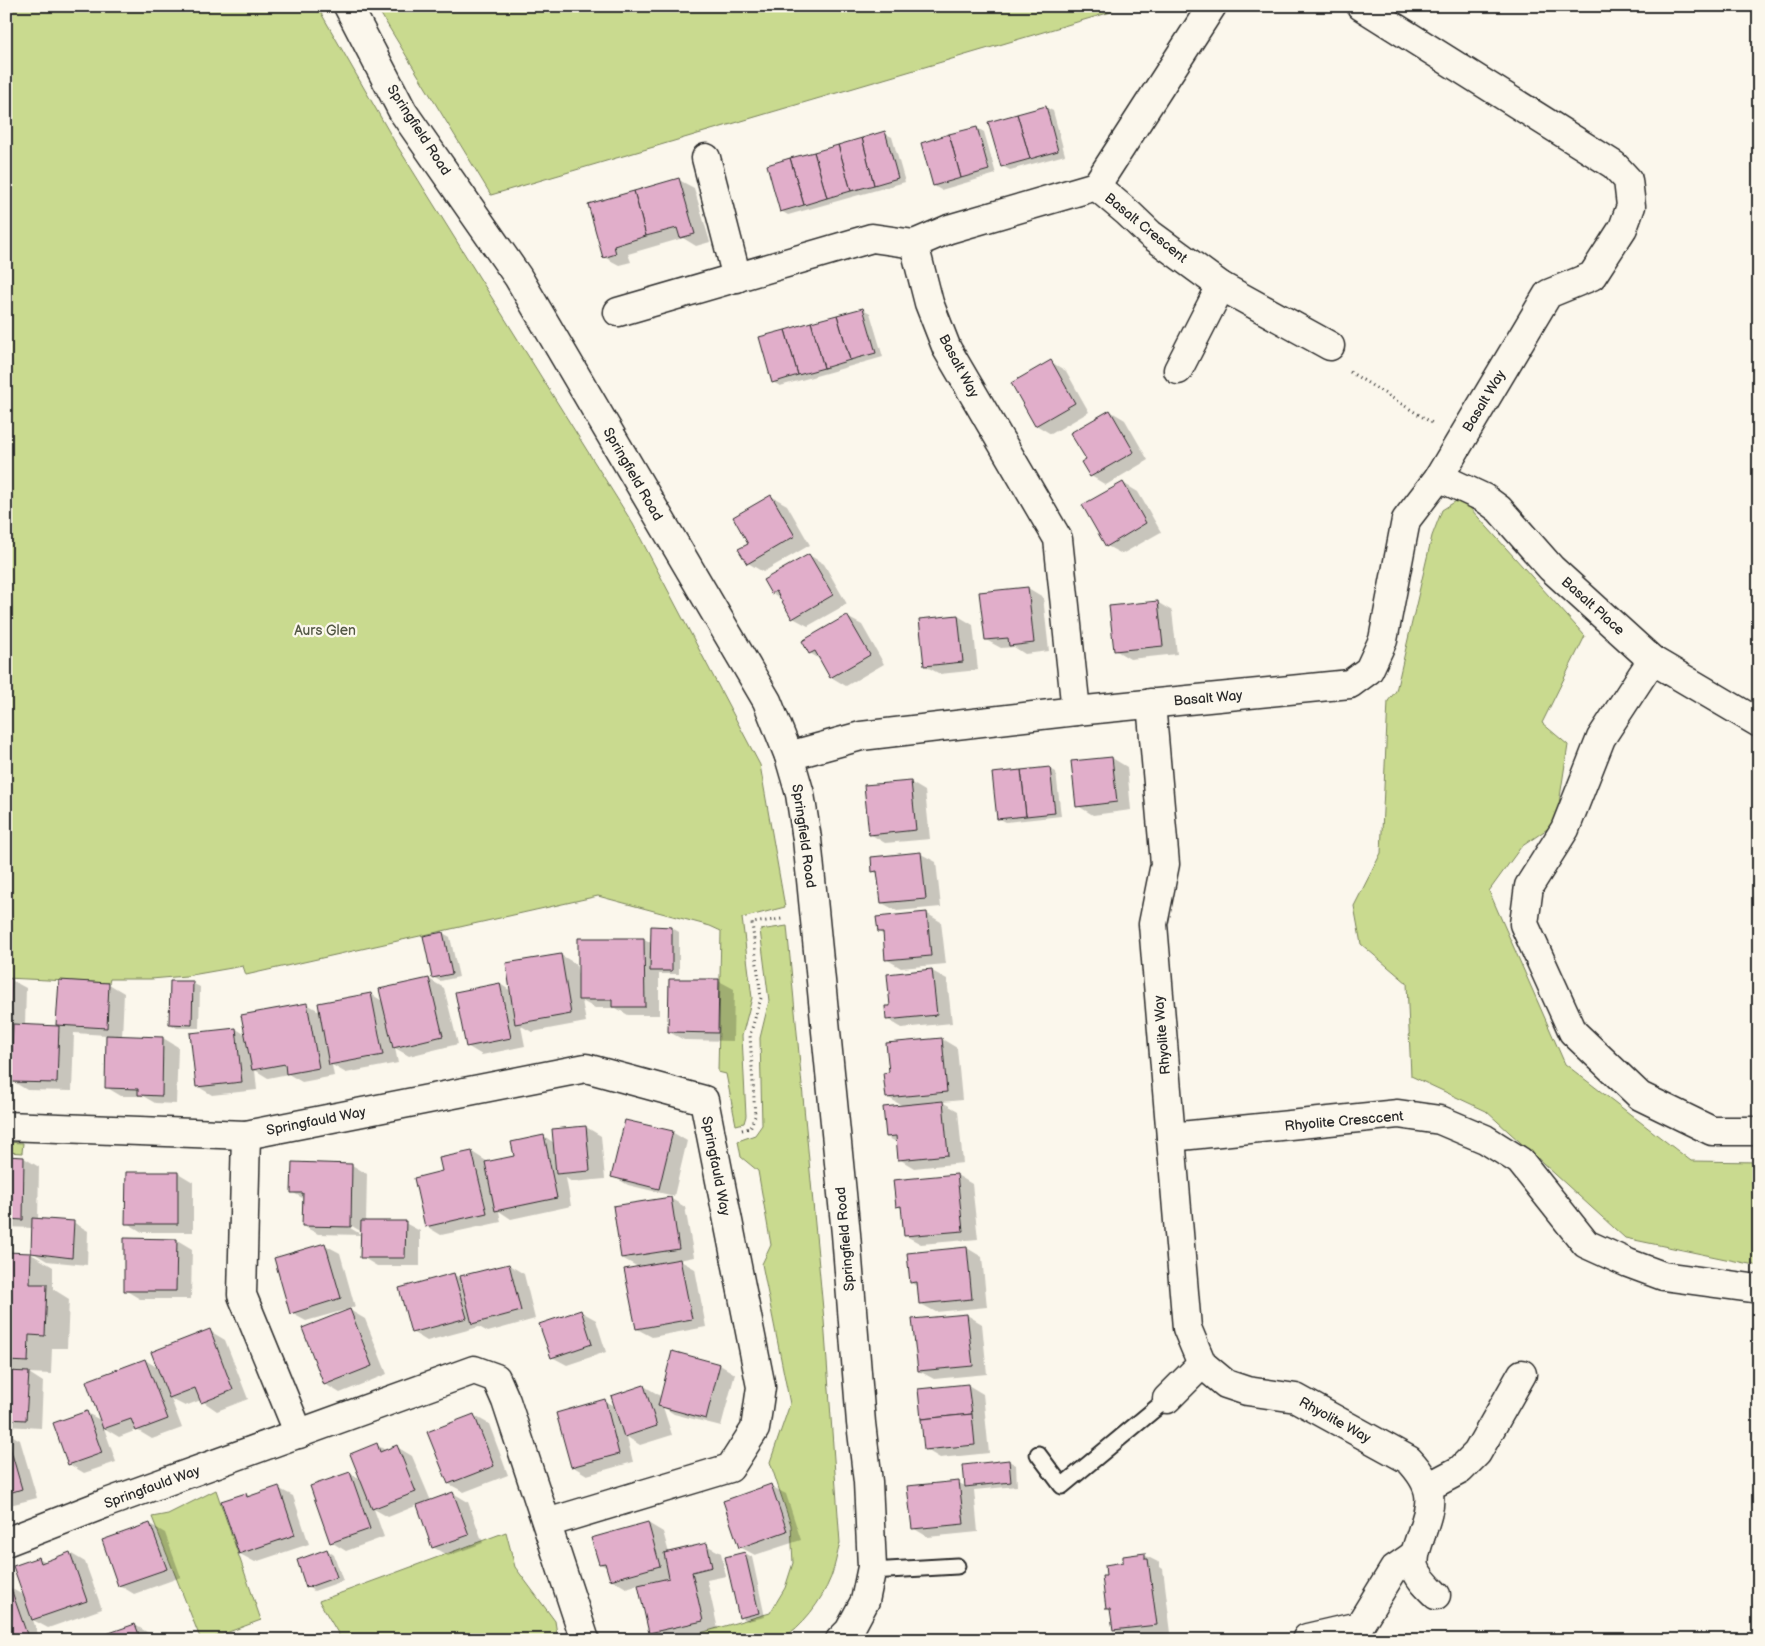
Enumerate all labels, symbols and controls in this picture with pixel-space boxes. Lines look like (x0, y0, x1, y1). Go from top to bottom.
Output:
street label: Springfield Road (383, 81, 455, 179)
street label: Basalt Crescent (1101, 189, 1191, 267)
street label: Basalt Way (935, 331, 983, 401)
street label: Basalt Way (1459, 366, 1509, 435)
street label: Springfield Road (599, 424, 667, 524)
street label: Basalt Place (1558, 573, 1628, 639)
park label: Aurs Glen (294, 622, 356, 639)
street label: Basalt Way (1173, 686, 1244, 709)
street label: Springfield Road (788, 783, 820, 889)
street label: Rhyolite Way (1150, 994, 1174, 1075)
street label: Springfauld Way (265, 1103, 368, 1139)
street label: Rhyolite Cresccent (1284, 1107, 1405, 1135)
street label: Springfauld Way (698, 1115, 734, 1218)
street label: Springfield Road (832, 1186, 858, 1292)
street label: Rhyolite Way (1296, 1393, 1375, 1447)
street label: Springfauld Way (102, 1462, 203, 1512)

